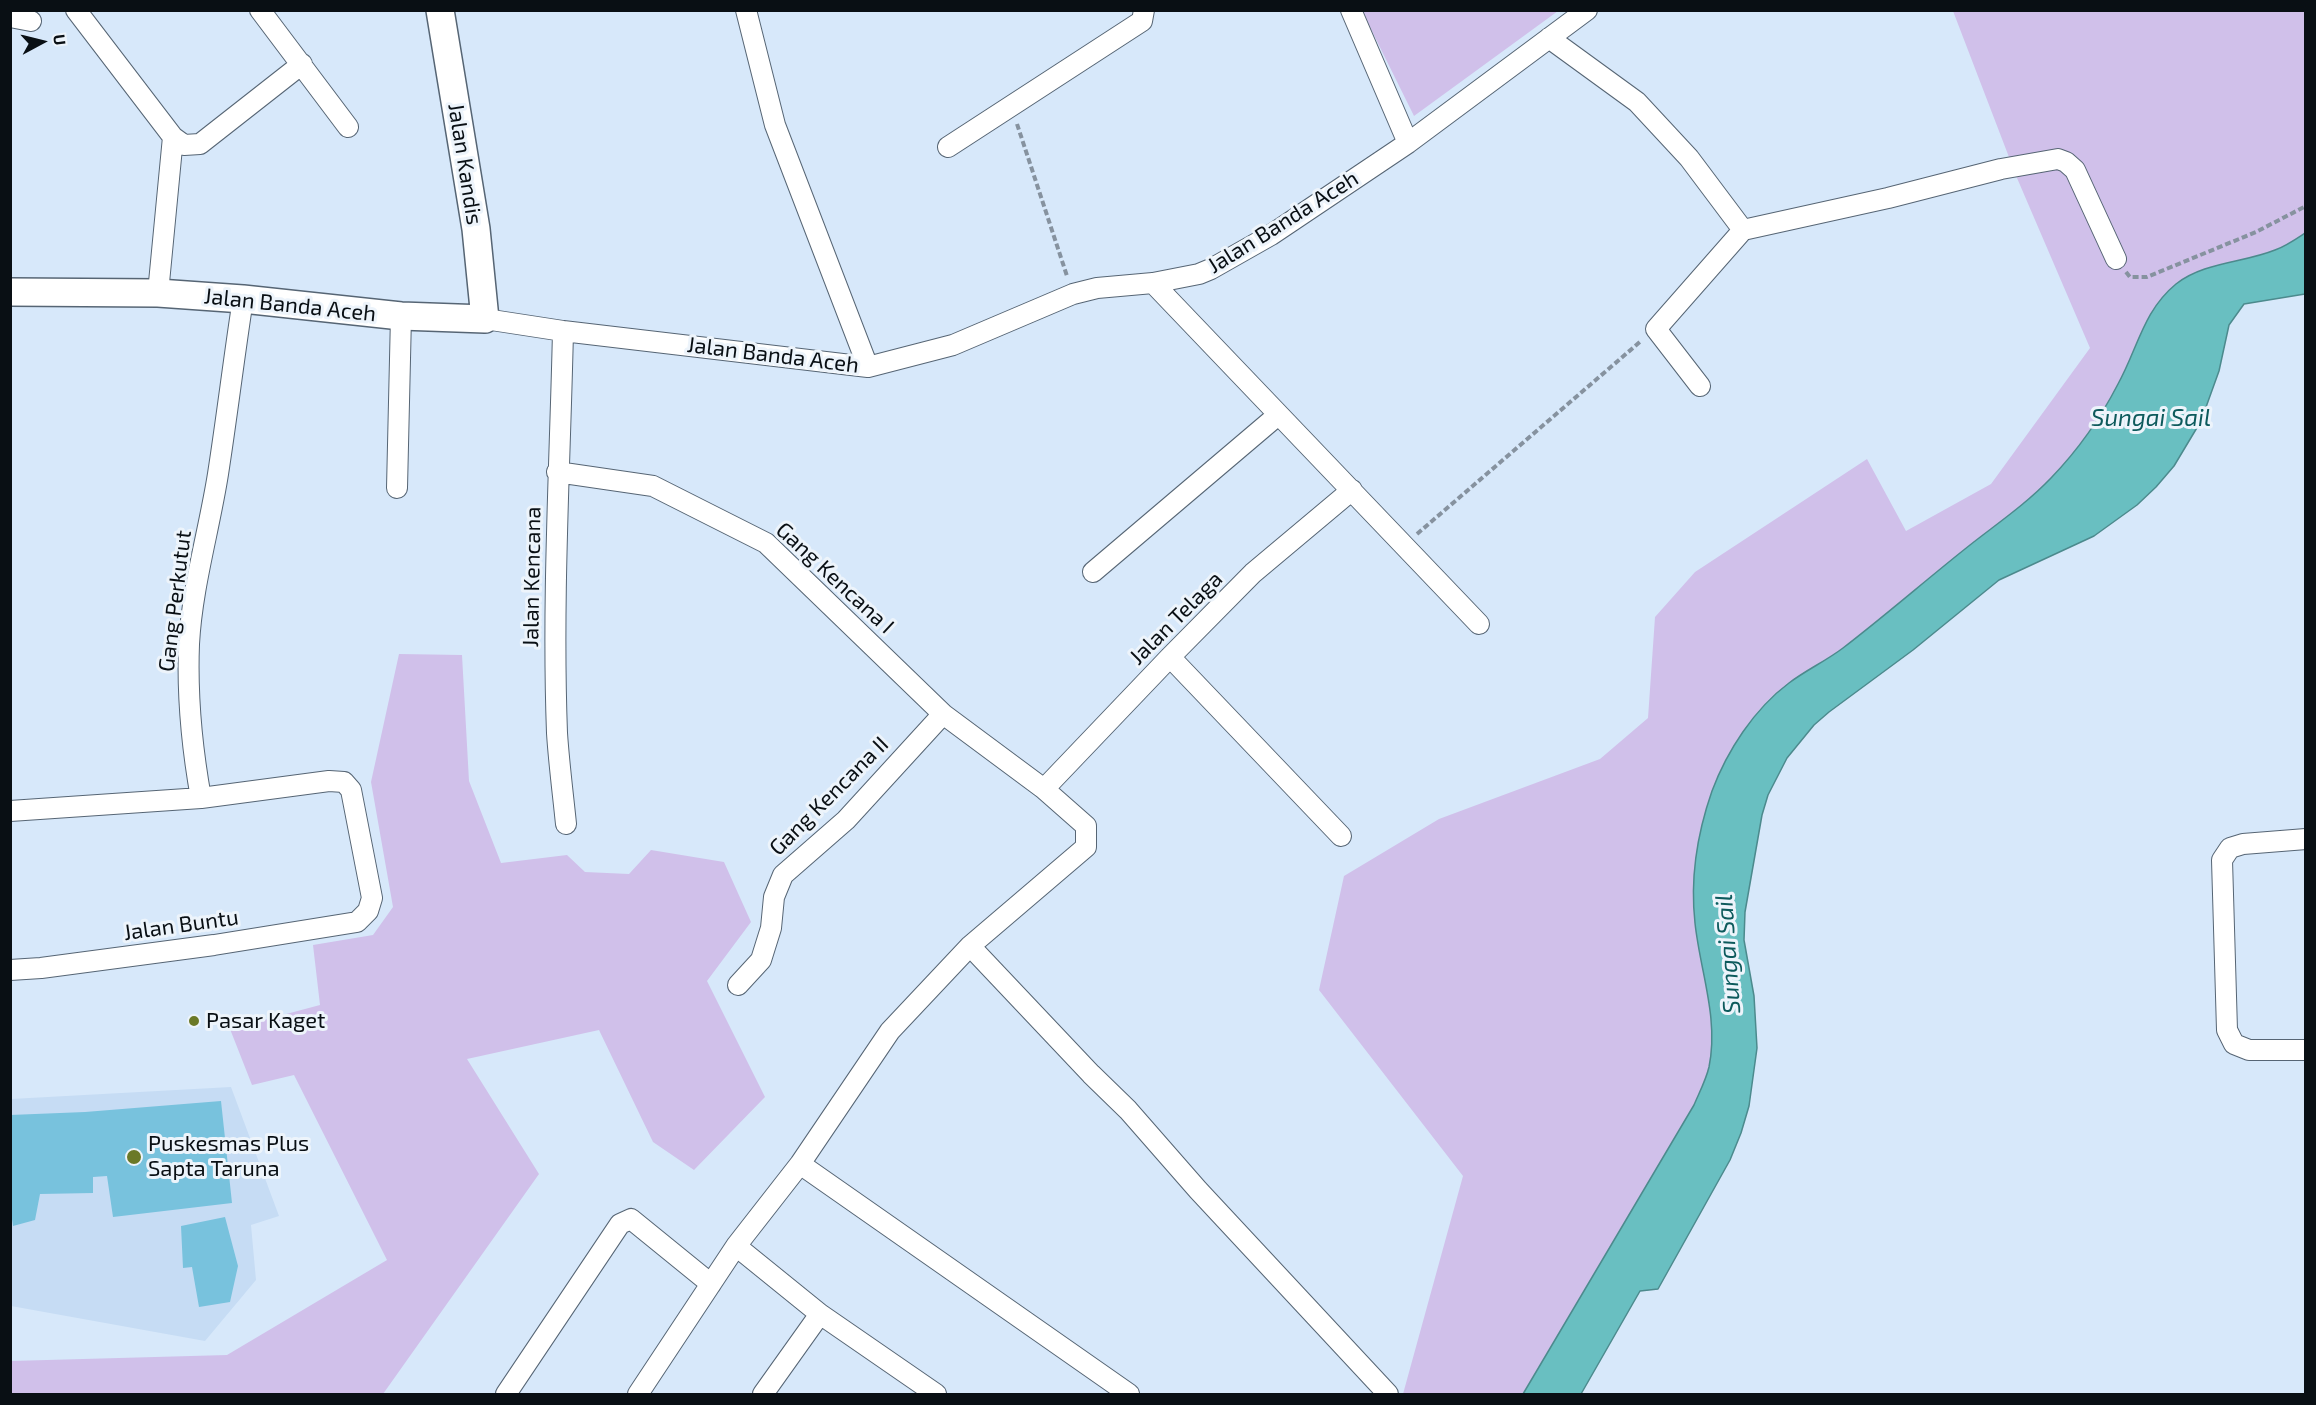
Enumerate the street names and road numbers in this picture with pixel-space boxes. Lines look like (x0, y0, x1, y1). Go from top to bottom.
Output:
street label: Jalan Kandis (442, 101, 488, 227)
street label: Jalan Banda Aceh (1203, 165, 1363, 279)
street label: Jalan Banda Aceh (203, 283, 377, 327)
street label: Jalan Banda Aceh (686, 331, 860, 379)
street label: Jalan Kencana (518, 506, 546, 648)
street label: Gang Kencana I (771, 517, 899, 639)
street label: Gang Perkutut (153, 529, 197, 673)
street label: Jalan Telaga (1124, 566, 1228, 670)
street label: Gang Kencana II (764, 731, 894, 861)
street label: Jalan Buntu (122, 904, 240, 946)

